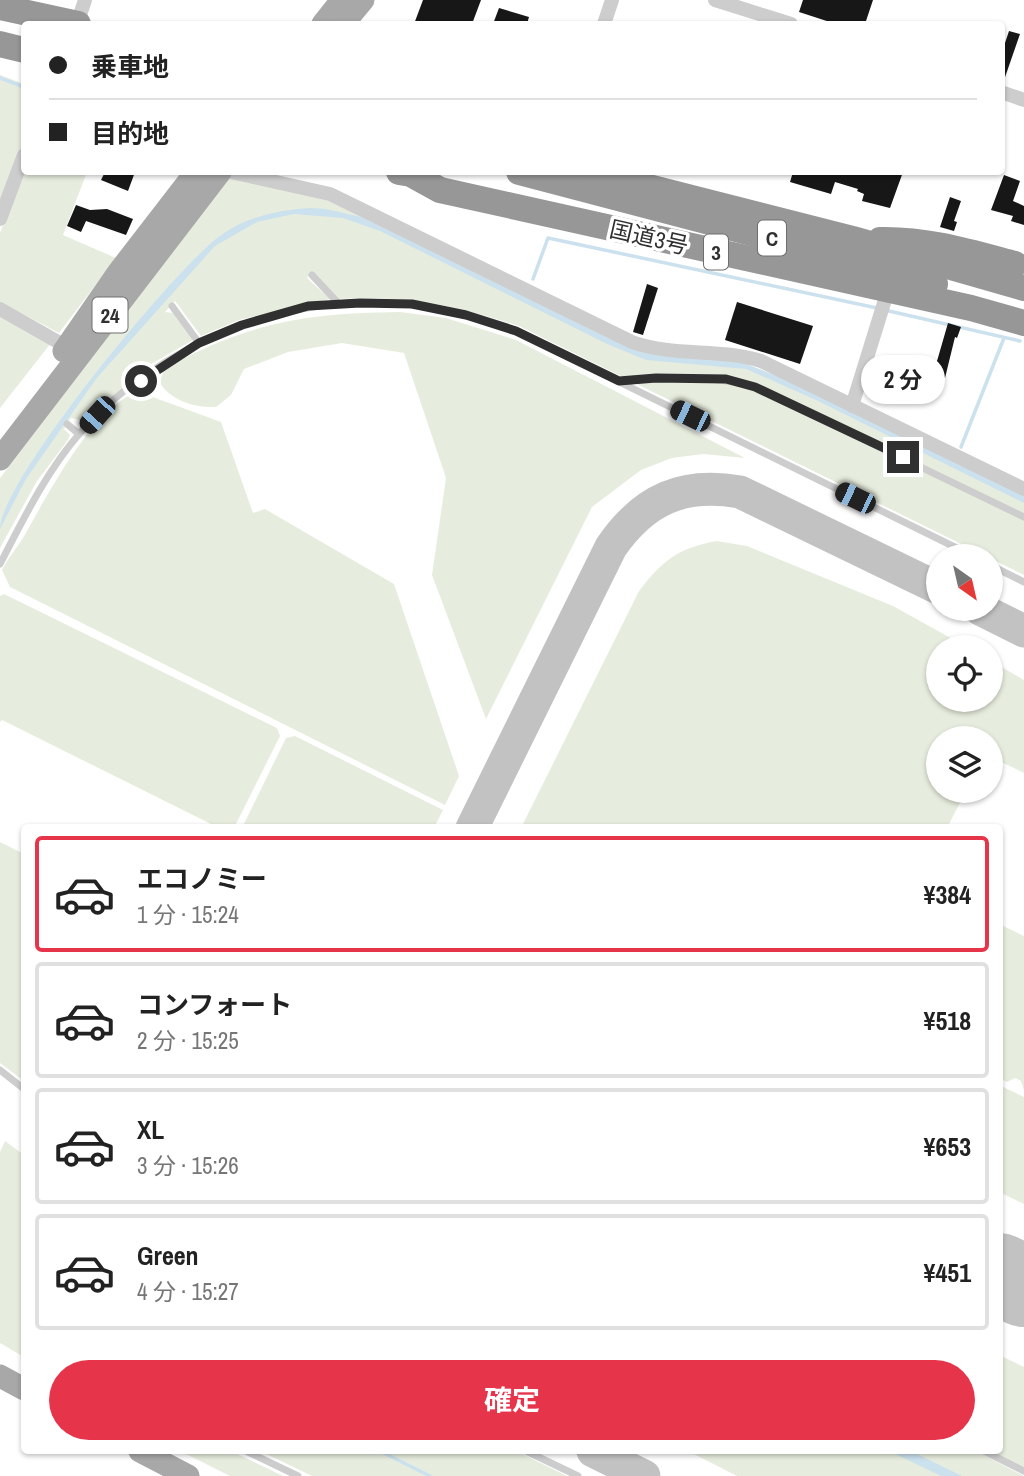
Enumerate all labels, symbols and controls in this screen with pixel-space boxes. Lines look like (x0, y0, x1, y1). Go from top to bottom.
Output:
text: 乗車地 (91, 49, 169, 84)
text: 目的地 (91, 116, 169, 151)
street label: 国道3号 (607, 213, 691, 261)
road number: C (758, 220, 786, 256)
road number: 3 (704, 234, 728, 270)
road number: 24 (92, 298, 128, 332)
callout: 2 分 (861, 356, 945, 405)
text: 2 分 (884, 364, 922, 395)
route start (125, 365, 157, 397)
car (76, 392, 119, 438)
car (667, 397, 714, 435)
route end (887, 441, 919, 473)
car (832, 479, 879, 517)
north arrow (926, 544, 1003, 621)
map controls (926, 544, 1003, 803)
button: locate (926, 635, 1003, 712)
button: layers (926, 726, 1003, 803)
text: エコノミー (137, 861, 267, 896)
icon: car (53, 863, 116, 926)
text: ¥384 (924, 877, 971, 912)
text: 1 分 · 15:24 (137, 899, 239, 930)
text: コンフォート (137, 987, 292, 1022)
icon: car (53, 989, 116, 1052)
text: ¥518 (924, 1003, 971, 1038)
text: 2 分 · 15:25 (137, 1025, 239, 1056)
text: XL (137, 1112, 164, 1147)
icon: car (53, 1115, 116, 1178)
text: ¥653 (924, 1129, 971, 1164)
text: 3 分 · 15:26 (137, 1150, 239, 1181)
text: Green (137, 1238, 199, 1273)
icon: car (53, 1241, 116, 1304)
text: ¥451 (924, 1255, 971, 1290)
text: 4 分 · 15:27 (137, 1276, 239, 1307)
button: 確定 (49, 1360, 975, 1440)

